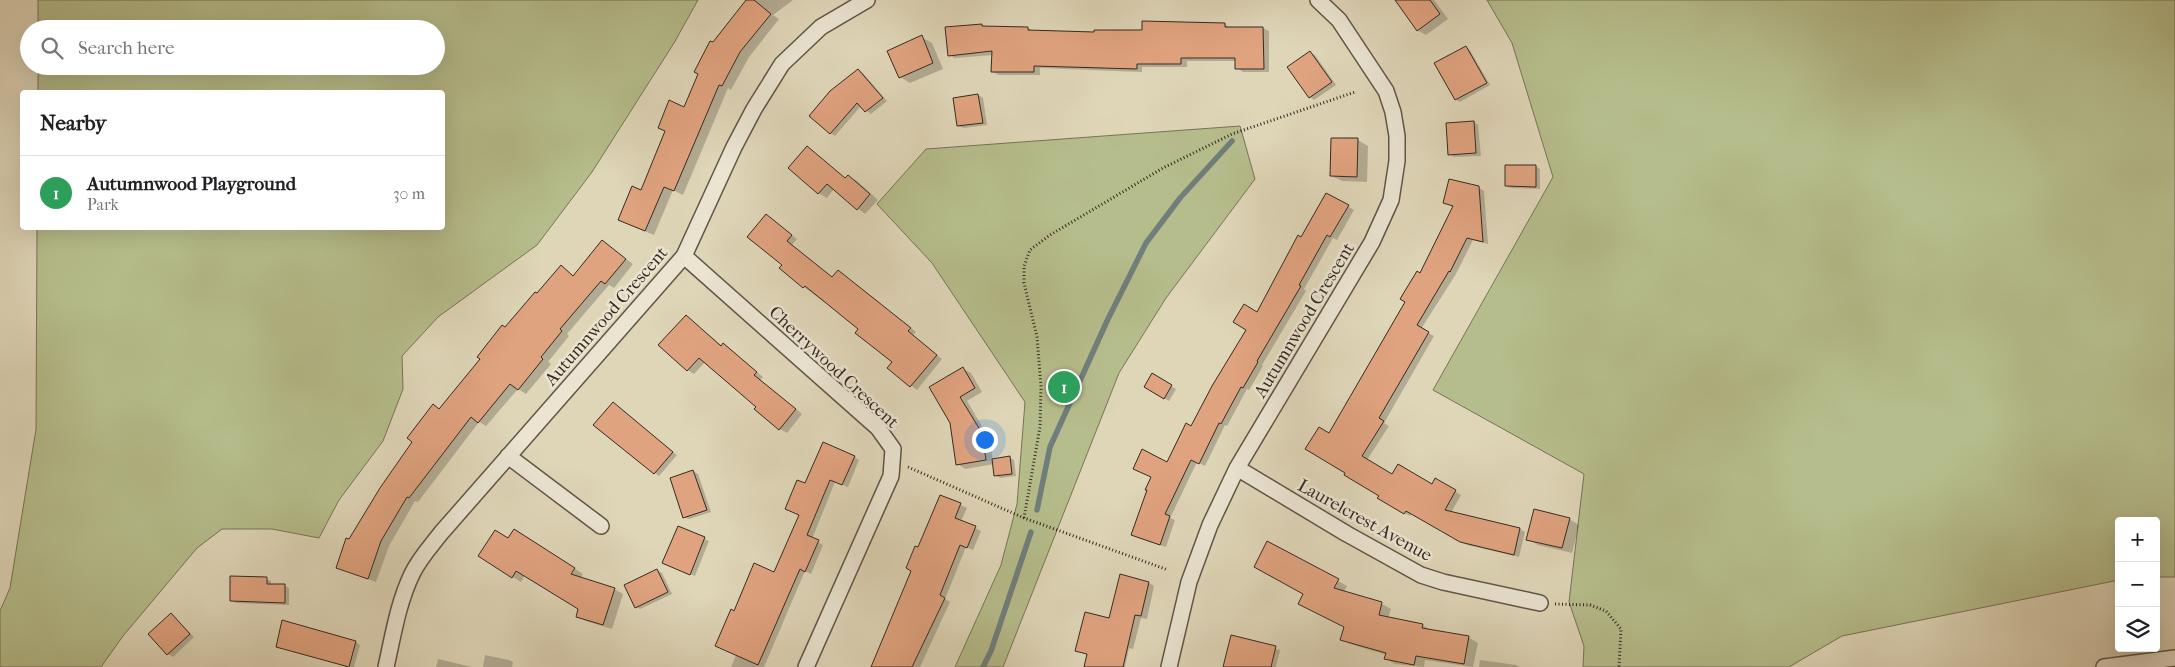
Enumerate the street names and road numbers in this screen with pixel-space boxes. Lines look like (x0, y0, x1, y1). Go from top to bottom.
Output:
street label: Autumnwood Crescent (1249, 239, 1359, 402)
street label: Autumnwood Crescent (540, 242, 673, 391)
street label: Cherrywood Crescent (764, 302, 903, 433)
street label: Laurelcrest Avenue (1294, 475, 1436, 566)

